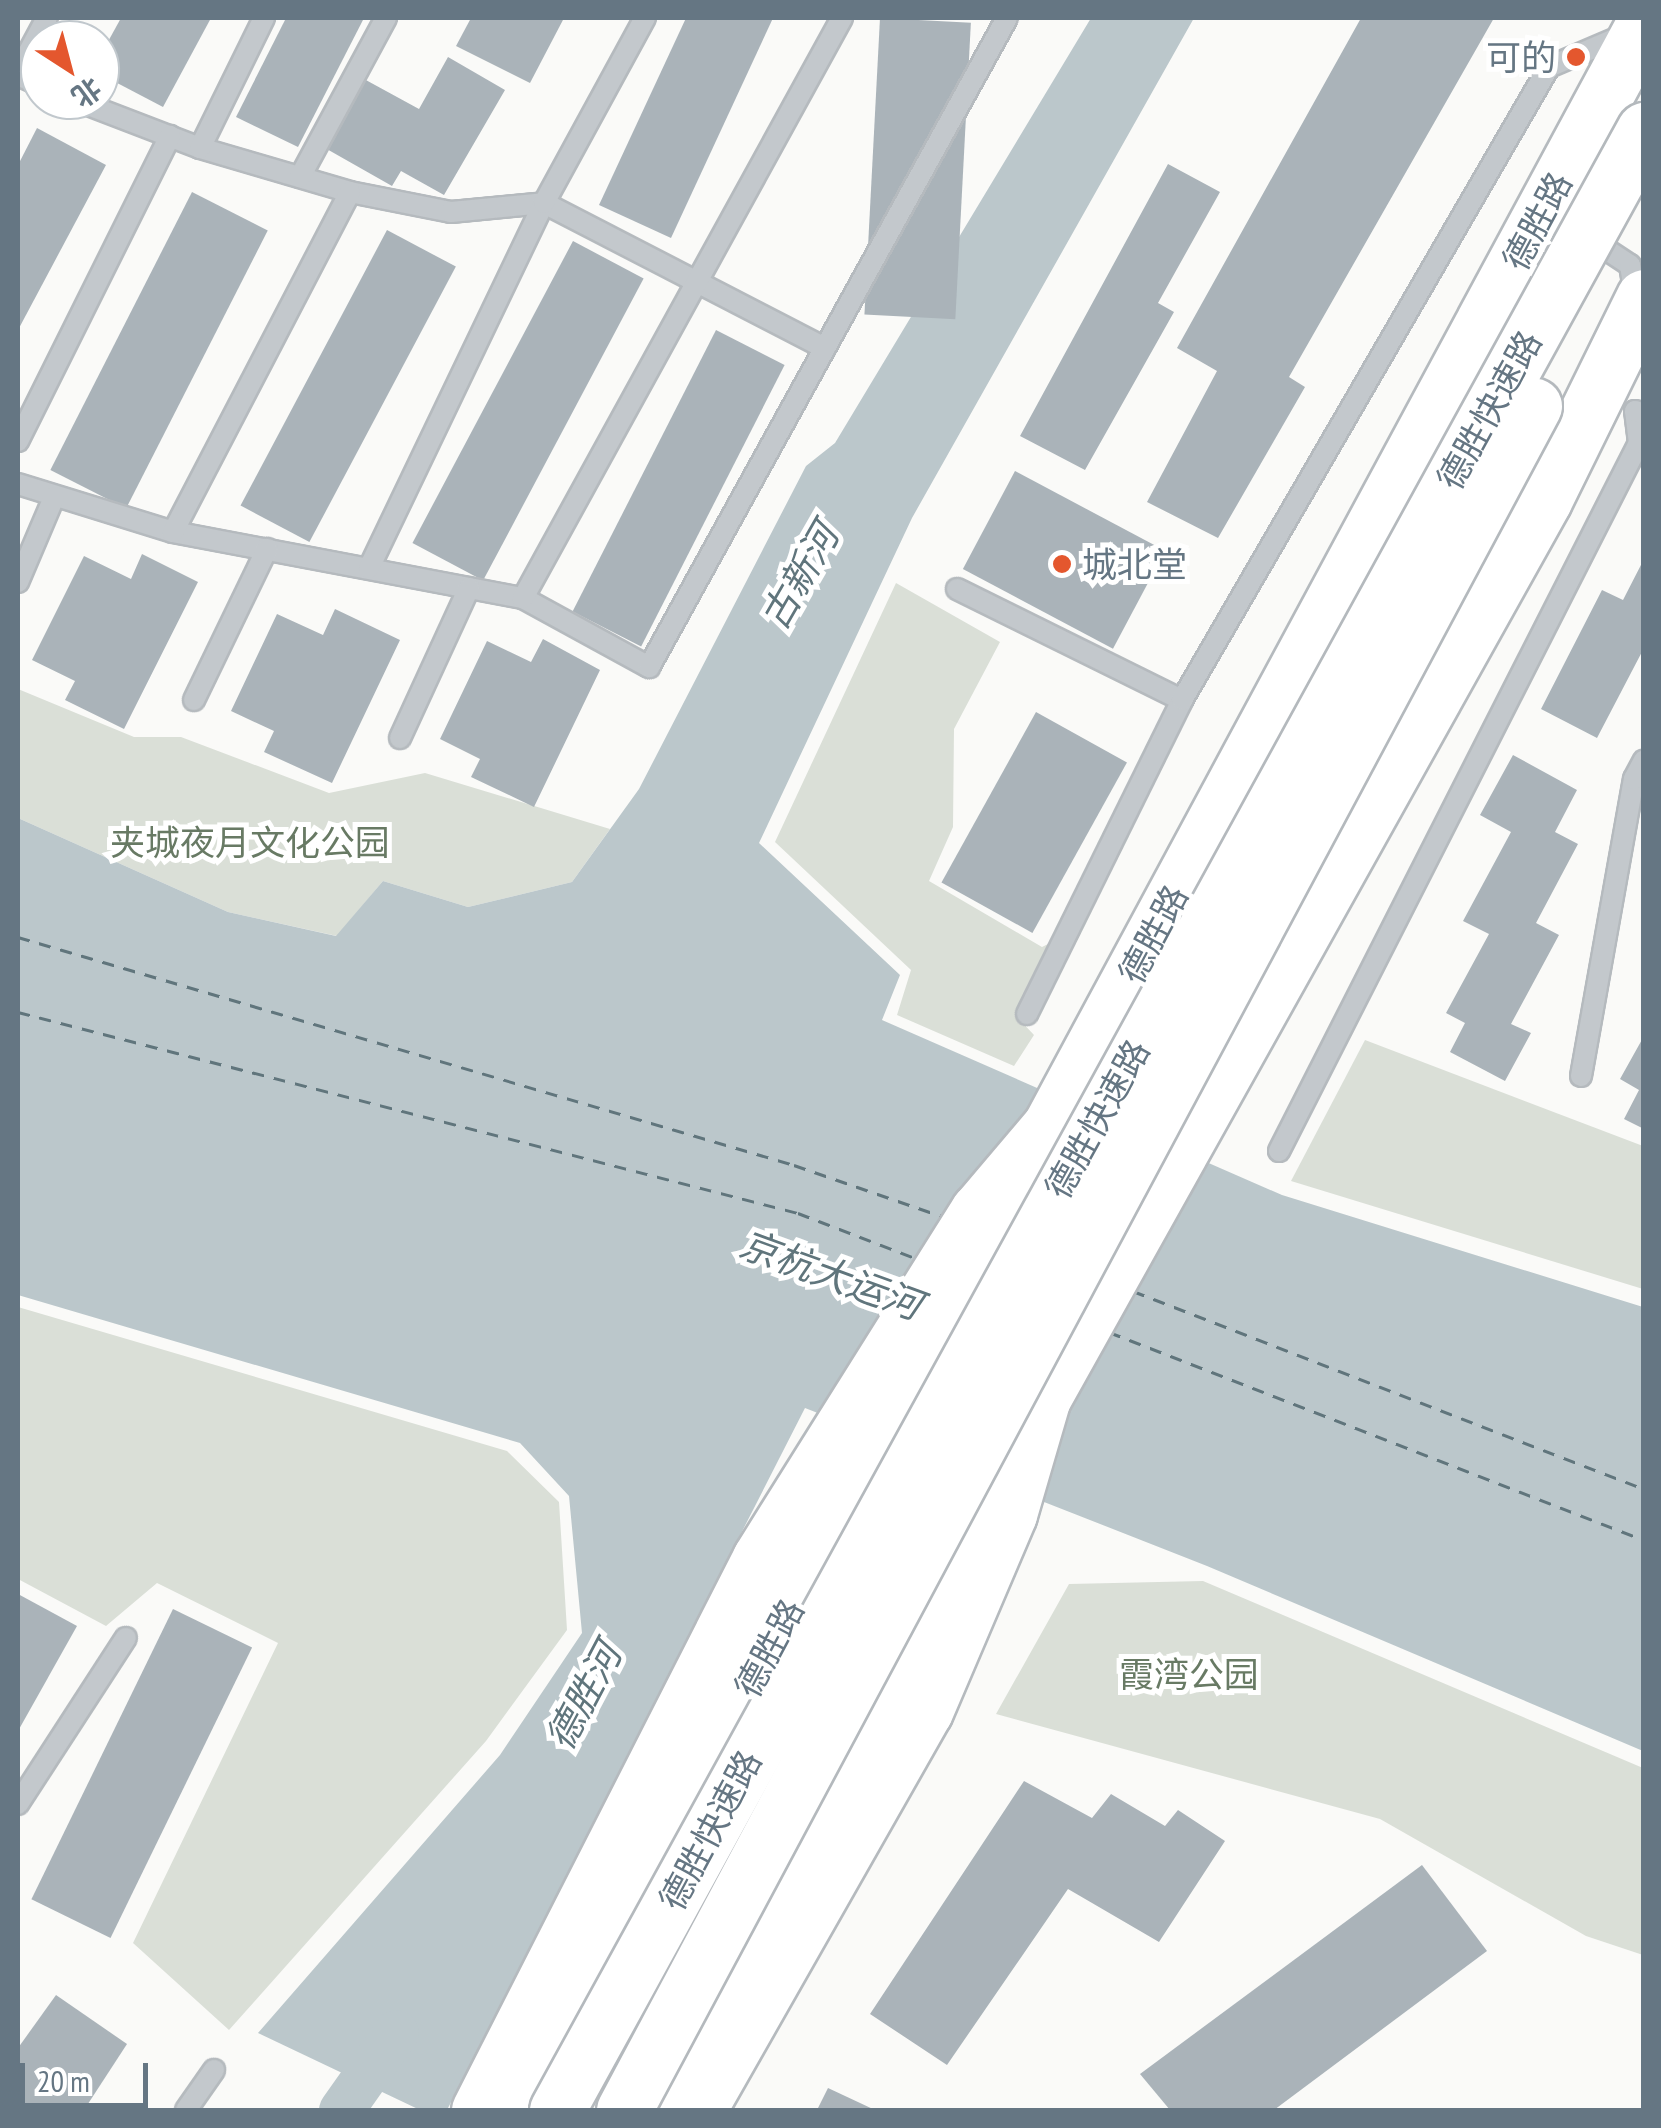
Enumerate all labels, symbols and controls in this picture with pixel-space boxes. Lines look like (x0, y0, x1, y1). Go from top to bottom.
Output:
north arrow (20, 20, 120, 120)
place label: 可的 (1486, 36, 1556, 78)
marker: 可的 (1565, 46, 1587, 68)
text: 北 (65, 70, 109, 116)
street label: 德胜路 (1494, 165, 1580, 277)
street label: 德胜快速路 (1428, 323, 1550, 497)
water label: 古新河 (751, 515, 847, 637)
place label: 城北堂 (1082, 543, 1187, 585)
marker: 城北堂 (1051, 553, 1073, 575)
park label: 夹城夜月文化公园 (110, 821, 390, 863)
street label: 德胜路 (1110, 878, 1196, 990)
street label: 德胜快速路 (1036, 1032, 1158, 1206)
water label: 京杭大运河 (734, 1220, 928, 1328)
street label: 德胜路 (726, 1592, 812, 1704)
water label: 德胜河 (536, 1635, 630, 1757)
park label: 霞湾公园 (1119, 1653, 1259, 1695)
street label: 德胜快速路 (650, 1743, 770, 1917)
scale bar (25, 2043, 152, 2105)
text: 20 m (37, 2061, 90, 2100)

